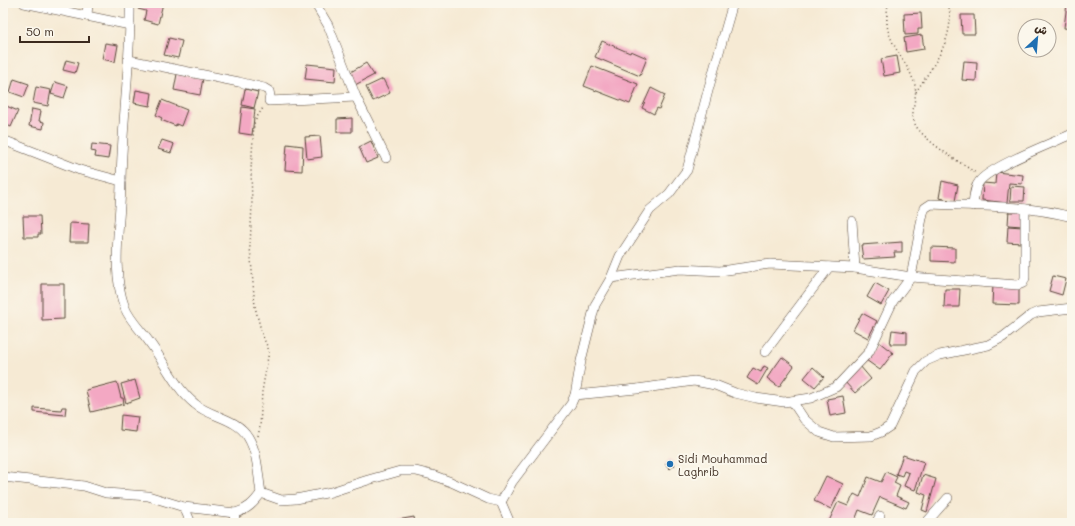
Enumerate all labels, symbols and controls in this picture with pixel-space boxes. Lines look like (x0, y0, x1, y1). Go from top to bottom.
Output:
scale bar (20, 18, 89, 44)
north arrow (1017, 18, 1057, 58)
text: ش (1033, 19, 1050, 38)
text: 50 m (26, 23, 54, 39)
place label: Sidi Mouhammad Laghrib (678, 451, 767, 479)
marker: Sidi Mouhammad Laghrib (665, 459, 675, 469)

